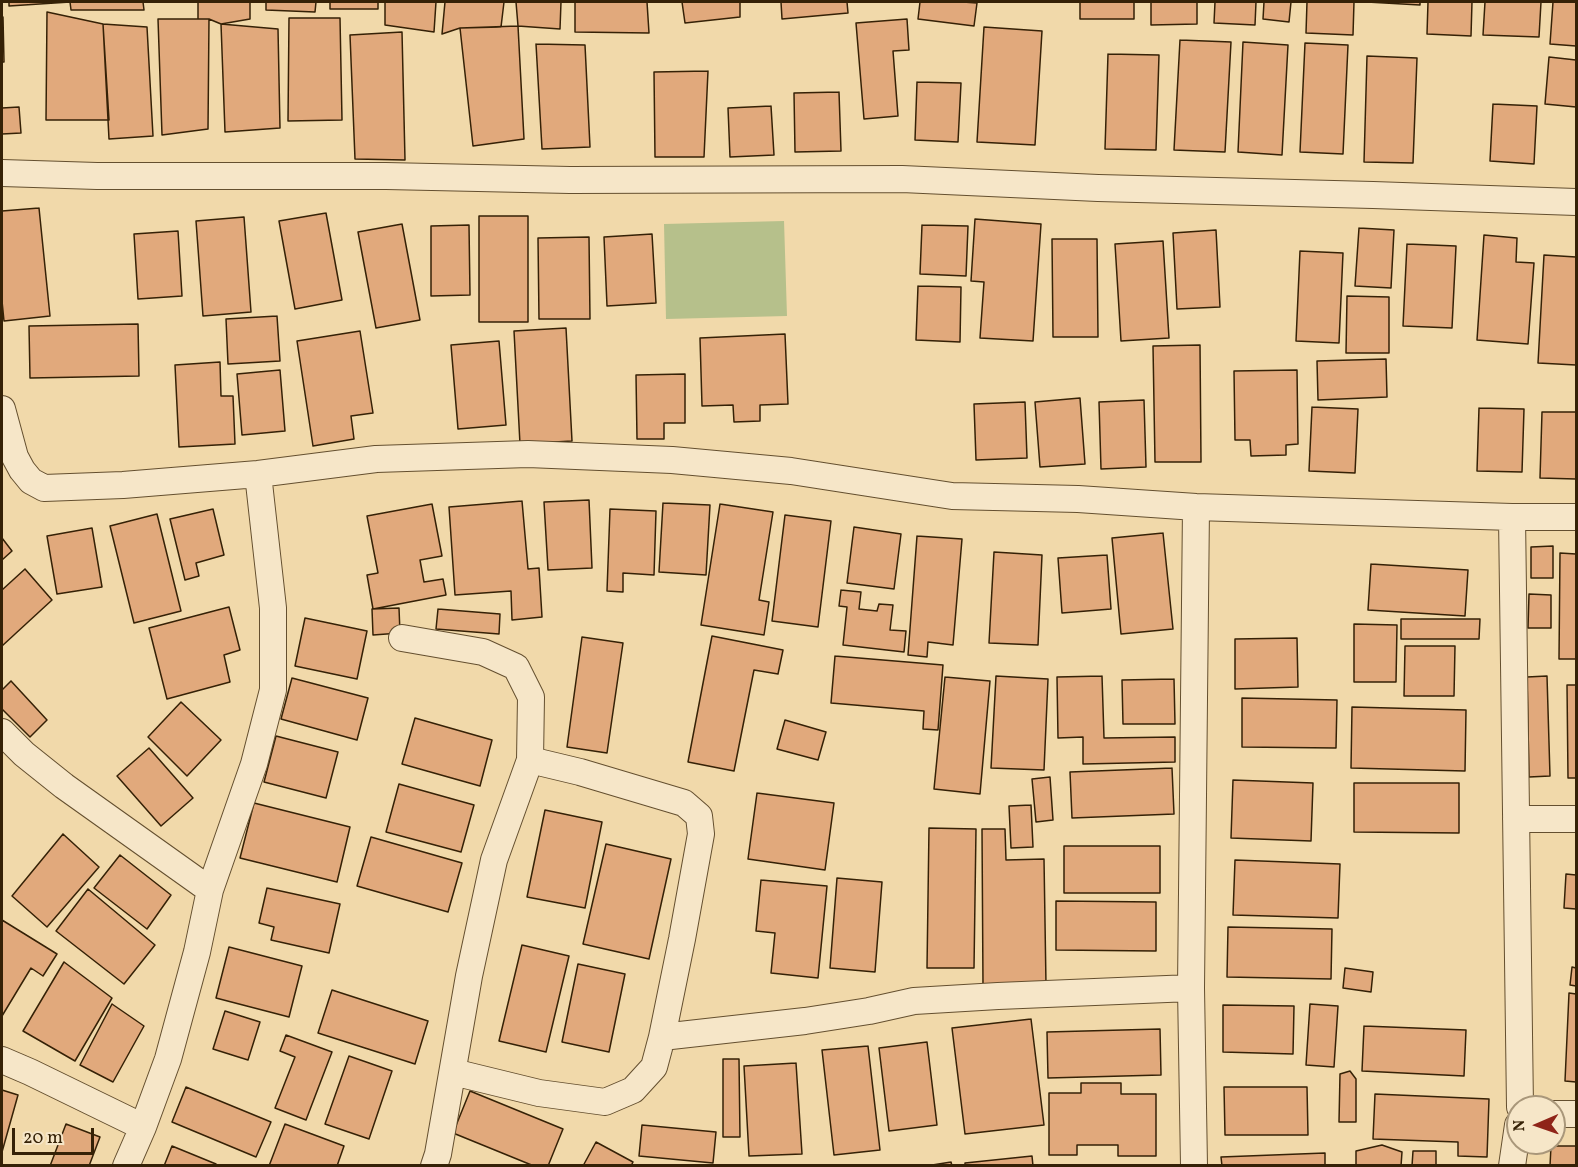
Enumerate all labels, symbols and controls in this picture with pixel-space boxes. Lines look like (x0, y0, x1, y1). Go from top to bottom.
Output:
north arrow (1506, 1095, 1566, 1155)
scale bar (15, 1116, 98, 1154)
text: N (1509, 1119, 1531, 1132)
text: 20 m (23, 1126, 63, 1151)

